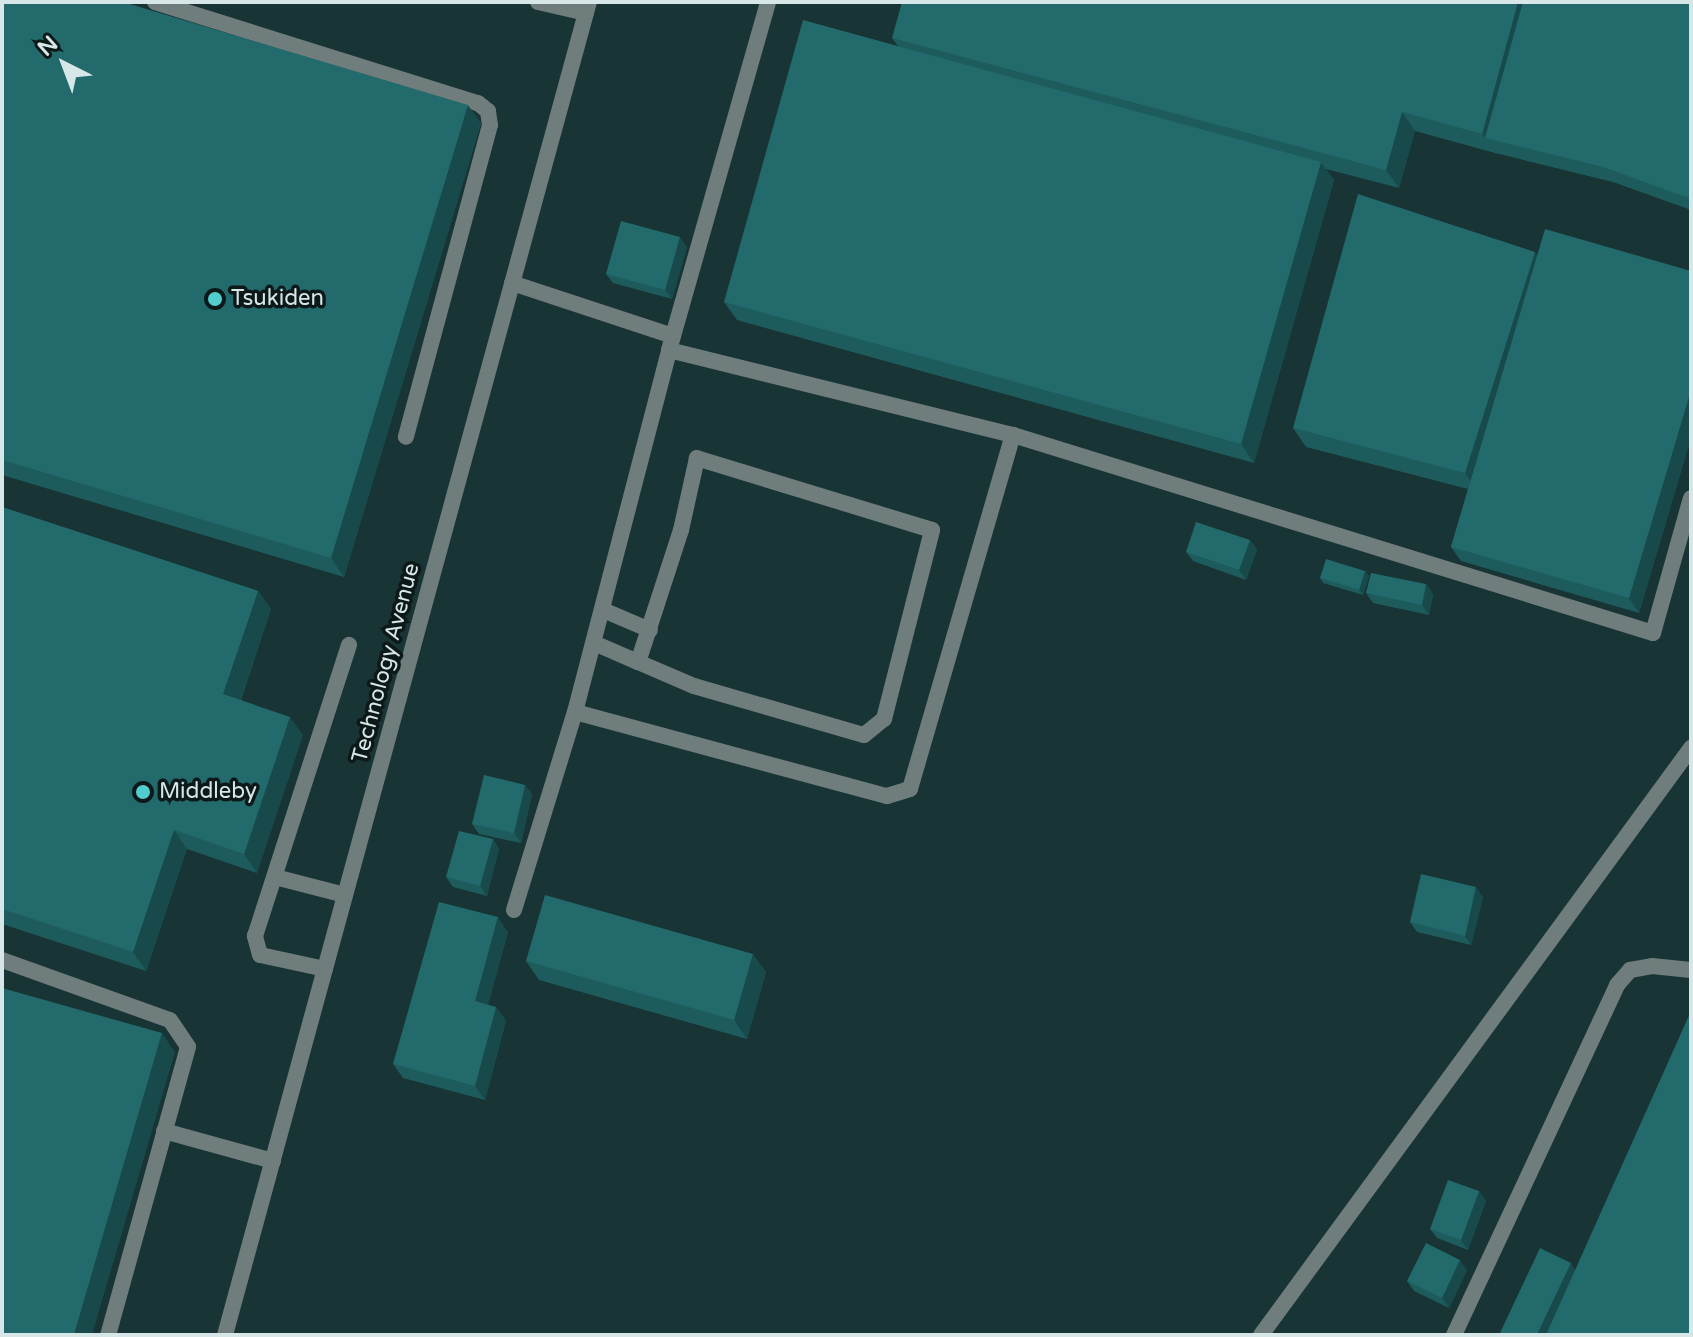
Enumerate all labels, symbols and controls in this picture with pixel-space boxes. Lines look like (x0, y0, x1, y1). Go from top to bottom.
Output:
north arrow (24, 24, 104, 104)
text: N (33, 31, 63, 62)
place label: Tsukiden (231, 286, 324, 312)
marker: Tsukiden (206, 290, 224, 308)
street label: Technology Avenue (347, 560, 425, 766)
place label: Middleby (159, 779, 257, 805)
marker: Middleby (134, 783, 152, 801)

